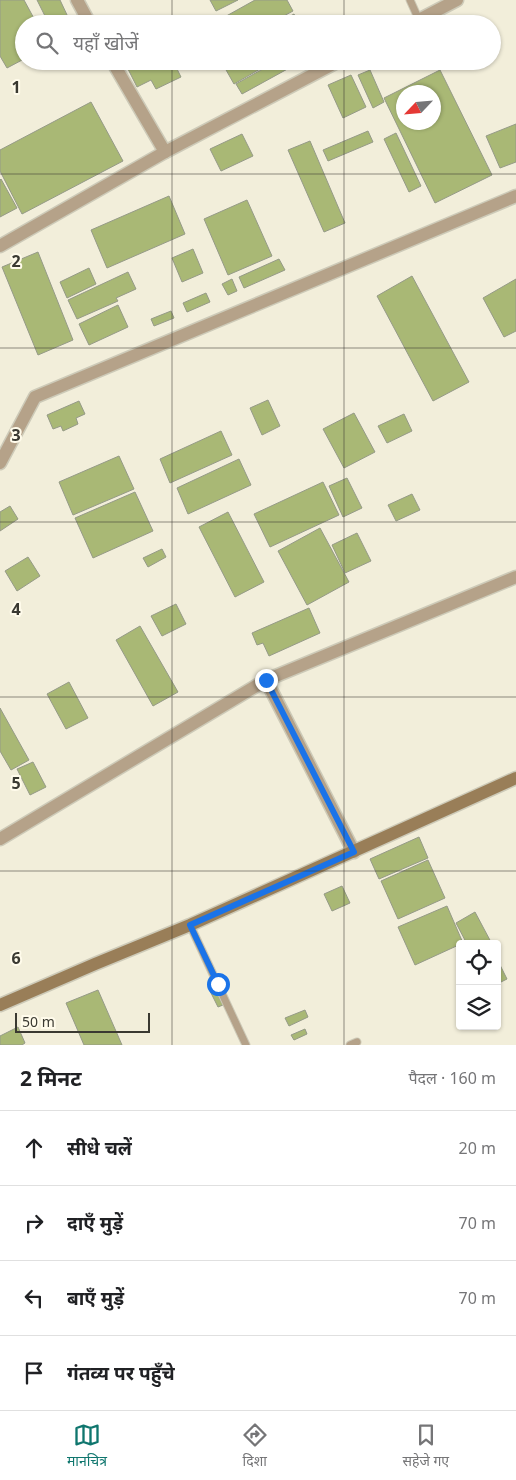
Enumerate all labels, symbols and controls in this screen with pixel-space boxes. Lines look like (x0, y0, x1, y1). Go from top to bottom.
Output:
search box (15, 15, 501, 70)
icon: search (33, 29, 61, 57)
text: यहाँ खोजें (73, 30, 139, 56)
text: 1 (11, 76, 21, 98)
north arrow (396, 85, 441, 130)
text: 2 (11, 250, 21, 272)
text: 3 (11, 424, 21, 446)
text: 4 (11, 598, 21, 620)
route end (255, 669, 278, 692)
text: 5 (11, 772, 21, 794)
map controls (456, 940, 501, 1030)
button: locate (456, 940, 501, 985)
text: 6 (11, 947, 21, 969)
route start (207, 973, 230, 996)
button: layers (456, 985, 501, 1030)
scale bar (15, 1010, 150, 1033)
text: 50 m (22, 1012, 55, 1031)
text: 2 मिनट (20, 1064, 82, 1092)
text: पैदल · 160 m (408, 1067, 496, 1089)
icon: ahead (20, 1134, 48, 1162)
text: सीधे चलें (67, 1135, 132, 1161)
text: 20 m (459, 1137, 496, 1159)
icon: right (20, 1209, 48, 1237)
text: दाएँ मुड़ें (67, 1210, 123, 1236)
text: 70 m (459, 1212, 496, 1234)
icon: left (20, 1284, 48, 1312)
text: बाएँ मुड़ें (67, 1285, 124, 1311)
text: 70 m (459, 1287, 496, 1309)
icon: arrive (20, 1359, 48, 1387)
text: गंतव्य पर पहुँचे (67, 1360, 175, 1386)
tab: मानचित्र (67, 1421, 107, 1470)
tab: दिशा (241, 1421, 269, 1470)
tab: सहेजे गए (403, 1421, 449, 1470)

